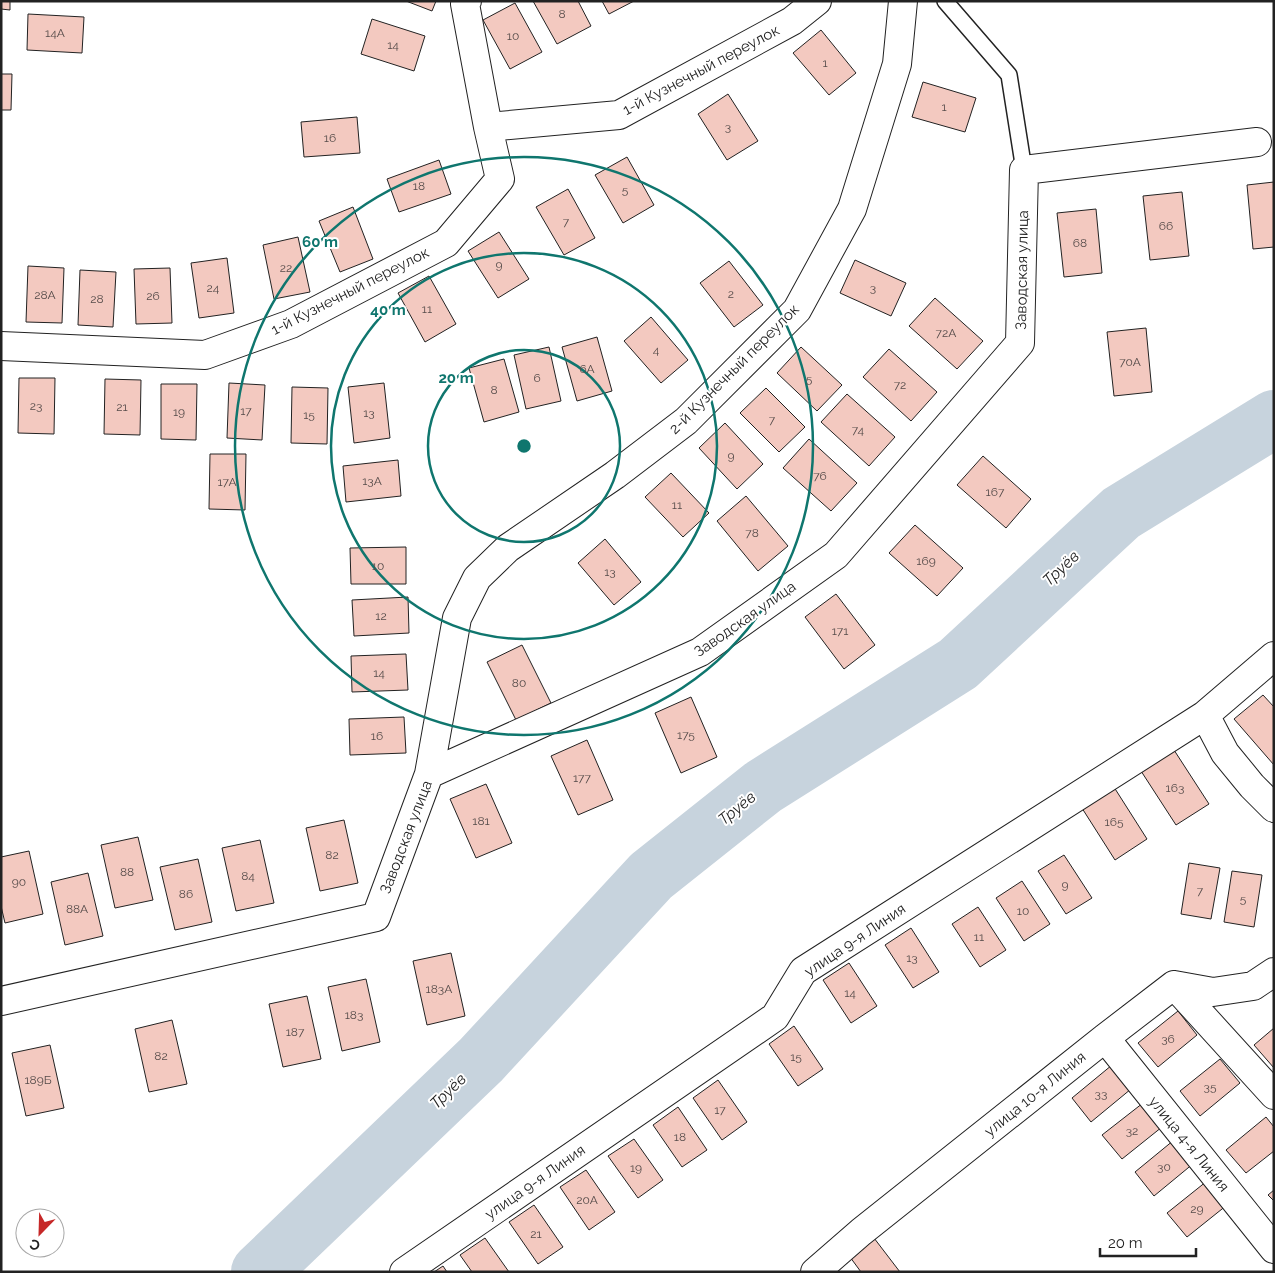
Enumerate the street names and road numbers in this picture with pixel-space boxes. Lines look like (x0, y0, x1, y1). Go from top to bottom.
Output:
street label: 1-й Кузнечный переулок (620, 21, 783, 119)
street label: Заводская улица (1012, 210, 1032, 330)
street label: 1-й Кузнечный переулок (268, 243, 432, 339)
street label: 2-й Кузнечный переулок (665, 300, 803, 438)
street label: Заводская улица (691, 577, 799, 661)
street label: Заводская улица (376, 778, 436, 896)
street label: улица 9-я Линия (801, 899, 909, 981)
street label: улица 10-я Линия (981, 1048, 1089, 1140)
street label: улица 4-я Линия (1145, 1093, 1233, 1195)
street label: улица 9-я Линия (481, 1141, 589, 1223)

